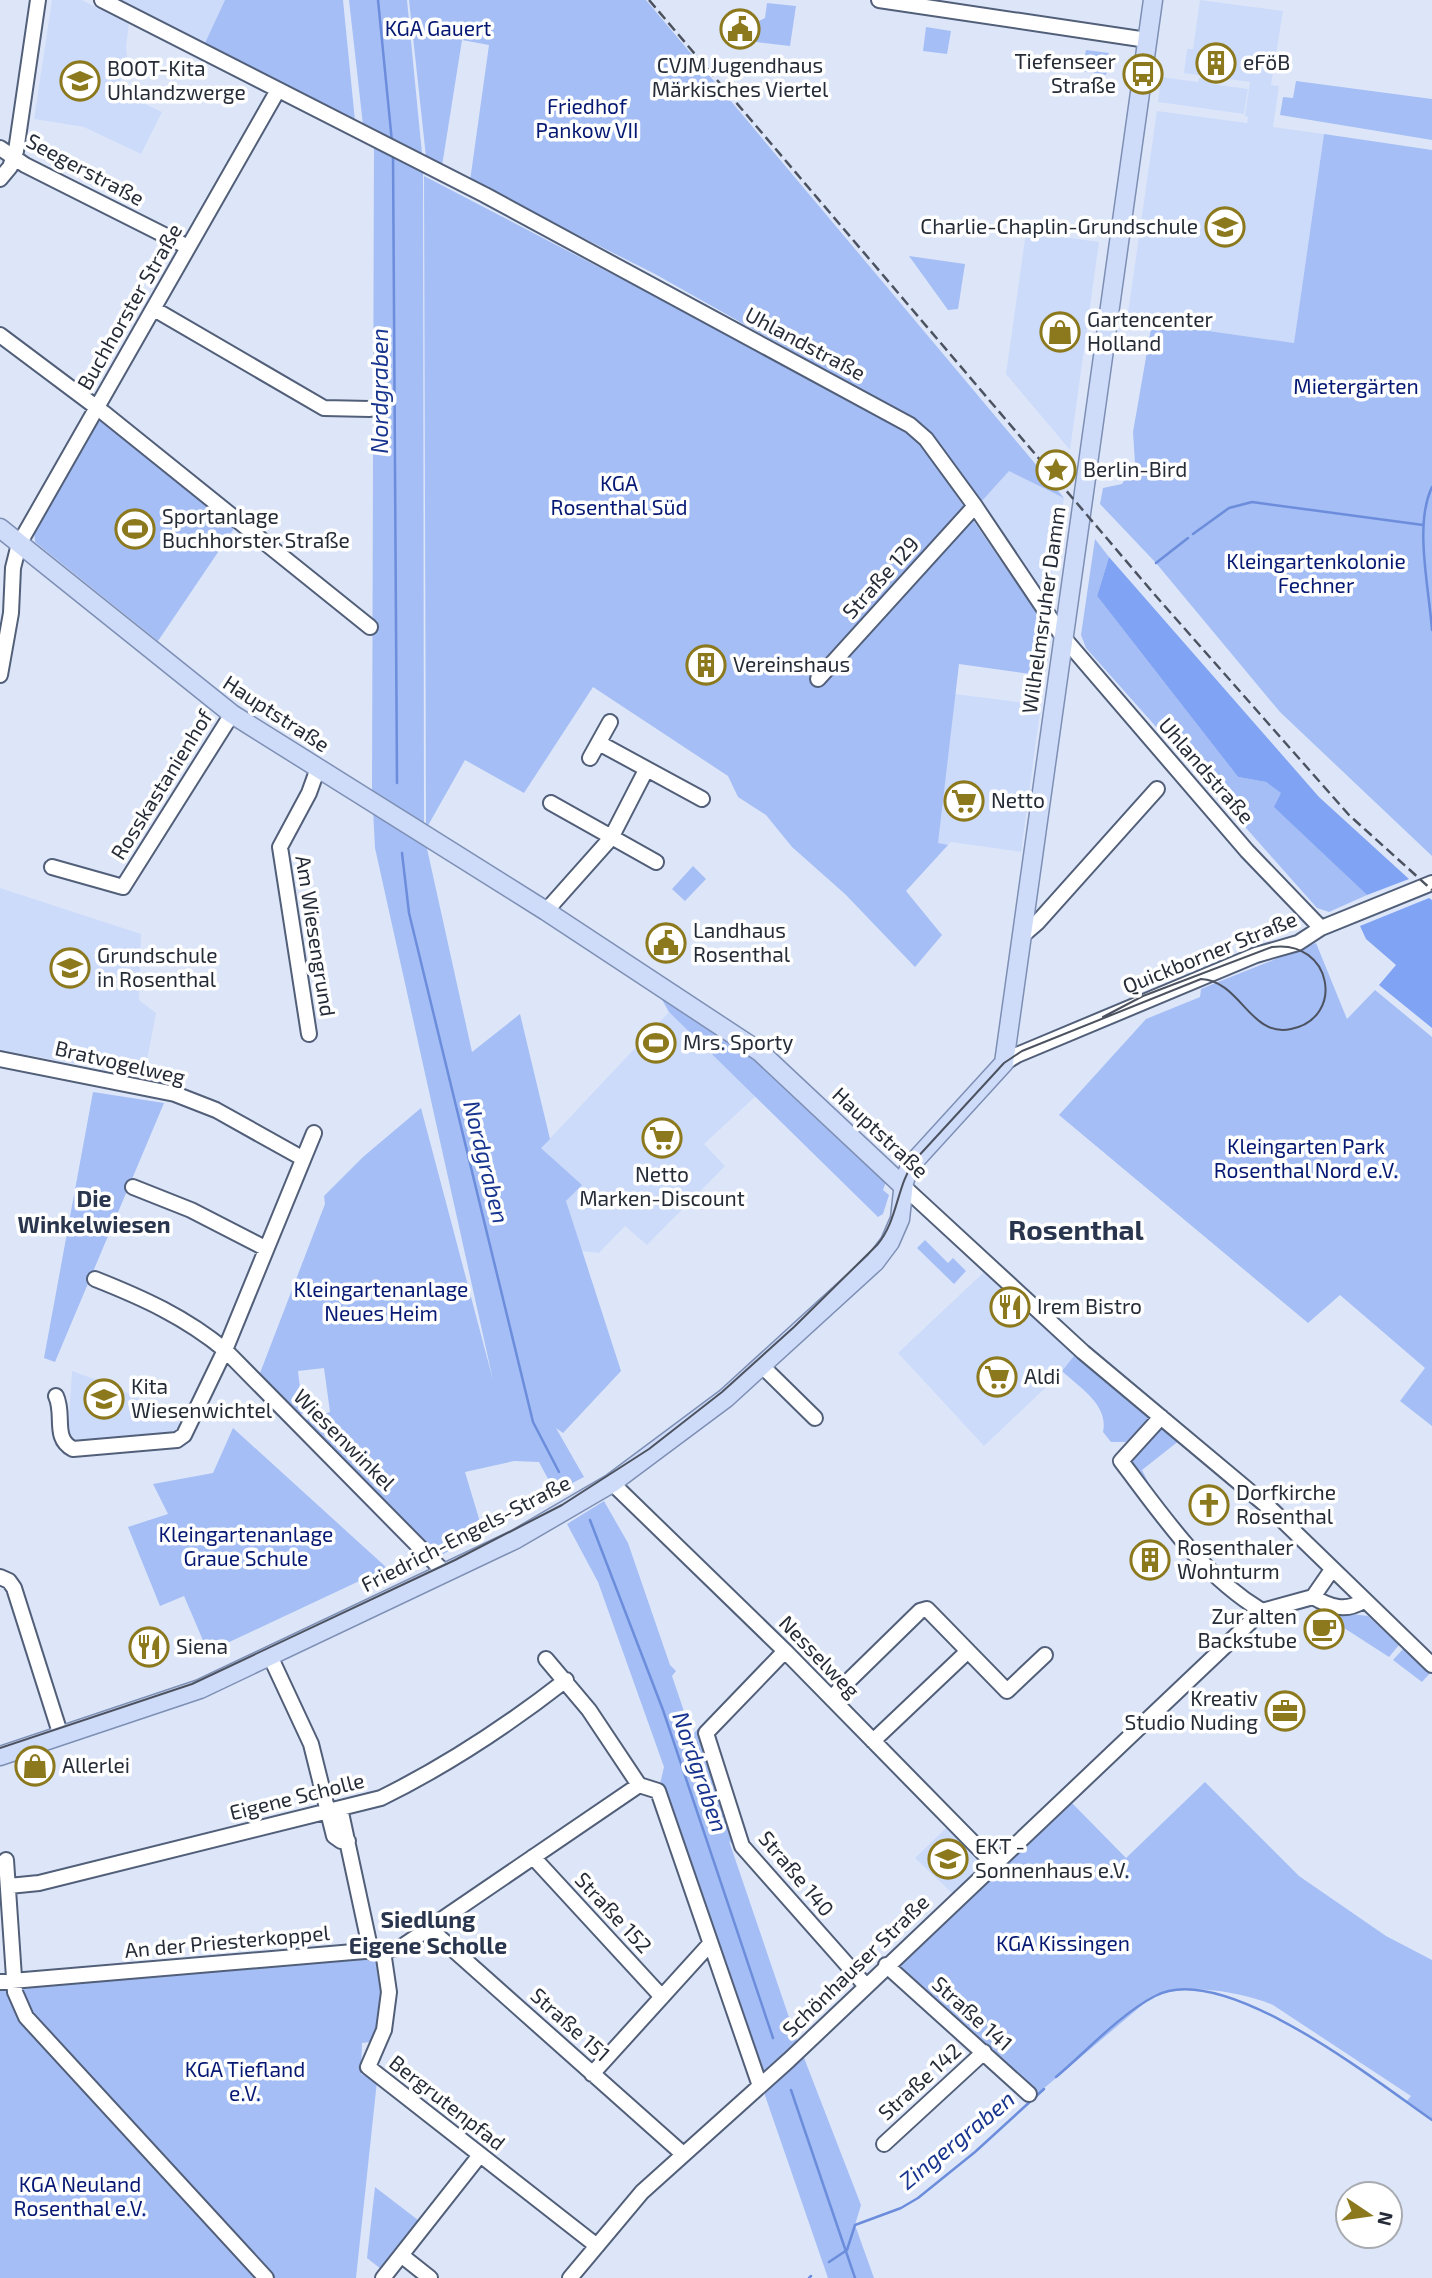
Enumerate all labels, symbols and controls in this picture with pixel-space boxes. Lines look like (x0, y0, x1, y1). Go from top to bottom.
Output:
public building icon: CVJM Jugendhaus Märkisches Viertel (719, 8, 761, 50)
park label: KGA Gauert (385, 15, 491, 40)
building icon: eFöB (1195, 42, 1237, 84)
place label: Tiefenseer Straße (1014, 48, 1117, 97)
place label: eFöB (1243, 49, 1290, 74)
place label: CVJM Jugendhaus Märkisches Viertel (652, 52, 829, 101)
bus stop icon: Tiefenseer Straße (1122, 53, 1164, 95)
place label: BOOT-Kita Uhlandzwerge (107, 55, 246, 104)
school or university icon: BOOT-Kita Uhlandzwerge (59, 60, 101, 102)
park label: Friedhof Pankow VII (535, 93, 639, 142)
street label: Seegerstraße (23, 127, 149, 210)
school or university icon: Charlie-Chaplin-Grundschule (1204, 206, 1246, 248)
place label: Charlie-Chaplin-Grundschule (920, 213, 1198, 238)
street label: Buchhorster Straße (71, 219, 186, 394)
street label: Uhlandstraße (741, 301, 870, 385)
place label: Gartencenter Holland (1087, 306, 1213, 355)
shop icon: Gartencenter Holland (1039, 311, 1081, 353)
water label: Nordgraben (365, 328, 393, 454)
park label: Mietergärten (1293, 373, 1419, 398)
place icon: Berlin-Bird (1035, 449, 1077, 491)
place label: Berlin-Bird (1083, 456, 1187, 481)
park label: KGA Rosenthal Süd (551, 470, 687, 519)
place label: Sportanlage Buchhorster Straße (162, 503, 350, 552)
street label: Wilhelmsruher Damm (1016, 505, 1069, 715)
sports icon: Sportanlage Buchhorster Straße (114, 508, 156, 550)
street label: Straße 129 (836, 531, 923, 623)
park label: Kleingartenkolonie Fechner (1226, 548, 1406, 597)
building icon: Vereinshaus (685, 644, 727, 686)
place label: Vereinshaus (733, 651, 850, 676)
street label: Hauptstraße (219, 669, 335, 756)
street label: Rosskastanienhof (105, 704, 217, 864)
street label: Uhlandstraße (1154, 712, 1260, 828)
supermarket icon: Netto (943, 780, 985, 822)
place label: Netto (991, 787, 1045, 812)
street label: Am Wiesengrund (291, 853, 342, 1018)
street label: Quickborner Straße (1119, 905, 1301, 999)
place label: Landhaus Rosenthal (693, 917, 791, 966)
public building icon: Landhaus Rosenthal (645, 922, 687, 964)
place label: Grundschule in Rosenthal (97, 942, 217, 991)
school or university icon: Grundschule in Rosenthal (49, 947, 91, 989)
sports icon: Mrs. Sporty (635, 1022, 677, 1064)
place label: Mrs. Sporty (683, 1029, 793, 1054)
street label: Bratvogelweg (53, 1034, 188, 1089)
street label: Hauptstraße (828, 1081, 934, 1183)
water label: Nordgraben (458, 1098, 516, 1226)
supermarket icon: Netto Marken-Discount (641, 1117, 683, 1159)
park label: Kleingarten Park Rosenthal Nord e.V. (1214, 1133, 1398, 1182)
place label: Netto Marken-Discount (579, 1161, 745, 1210)
district label: Die Winkelwiesen (17, 1184, 171, 1238)
district label: Rosenthal (1008, 1212, 1145, 1246)
park label: Kleingartenanlage Neues Heim (294, 1276, 468, 1325)
restaurant icon: Irem Bistro (989, 1286, 1031, 1328)
place label: Irem Bistro (1037, 1293, 1142, 1318)
supermarket icon: Aldi (976, 1356, 1018, 1398)
place label: Aldi (1024, 1363, 1061, 1388)
place label: Kita Wiesenwichtel (131, 1373, 273, 1422)
school or university icon: Kita Wiesenwichtel (83, 1378, 125, 1420)
street label: Wiesenwinkel (289, 1383, 402, 1495)
street label: Friedrich-Engels-Straße (357, 1469, 574, 1596)
place label: Dorfkirche Rosenthal (1236, 1479, 1336, 1528)
church icon: Dorfkirche Rosenthal (1188, 1484, 1230, 1526)
park label: Kleingartenanlage Graue Schule (159, 1521, 333, 1570)
place label: Rosenthaler Wohnturm (1177, 1534, 1294, 1583)
building icon: Rosenthaler Wohnturm (1129, 1539, 1171, 1581)
place label: Zur alten Backstube (1198, 1603, 1297, 1652)
cafe icon: Zur alten Backstube (1303, 1608, 1345, 1650)
street label: Nesselweg (775, 1610, 866, 1703)
restaurant icon: Siena (128, 1626, 170, 1668)
place label: Siena (176, 1633, 228, 1658)
place label: Kreativ Studio Nuding (1125, 1685, 1258, 1734)
office icon: Kreativ Studio Nuding (1264, 1690, 1306, 1732)
water label: Nordgraben (667, 1708, 735, 1836)
shop icon: Allerlei (14, 1745, 56, 1787)
place label: Allerlei (62, 1752, 130, 1777)
street label: Eigene Scholle (227, 1767, 367, 1824)
street label: Straße 140 (754, 1825, 840, 1921)
place label: EKT - Sonnenhaus e.V. (975, 1833, 1129, 1882)
school or university icon: EKT - Sonnenhaus e.V. (927, 1838, 969, 1880)
street label: Straße 152 (570, 1866, 658, 1957)
street label: Schönhauser Straße (777, 1889, 933, 2041)
district label: Siedlung Eigene Scholle (349, 1905, 507, 1959)
street label: An der Priesterkoppel (123, 1919, 331, 1962)
park label: KGA Kissingen (996, 1930, 1130, 1955)
street label: Straße 141 (928, 1970, 1018, 2055)
street label: Straße 151 (526, 1982, 616, 2066)
street label: Straße 142 (872, 2037, 966, 2125)
street label: Bergrutenpfad (385, 2049, 511, 2155)
park label: KGA Tiefland e.V. (185, 2056, 305, 2105)
water label: Zingergraben (893, 2084, 1020, 2194)
park label: KGA Neuland Rosenthal e.V. (14, 2171, 146, 2220)
north arrow (1334, 2180, 1404, 2250)
text: N (1373, 2210, 1399, 2228)

